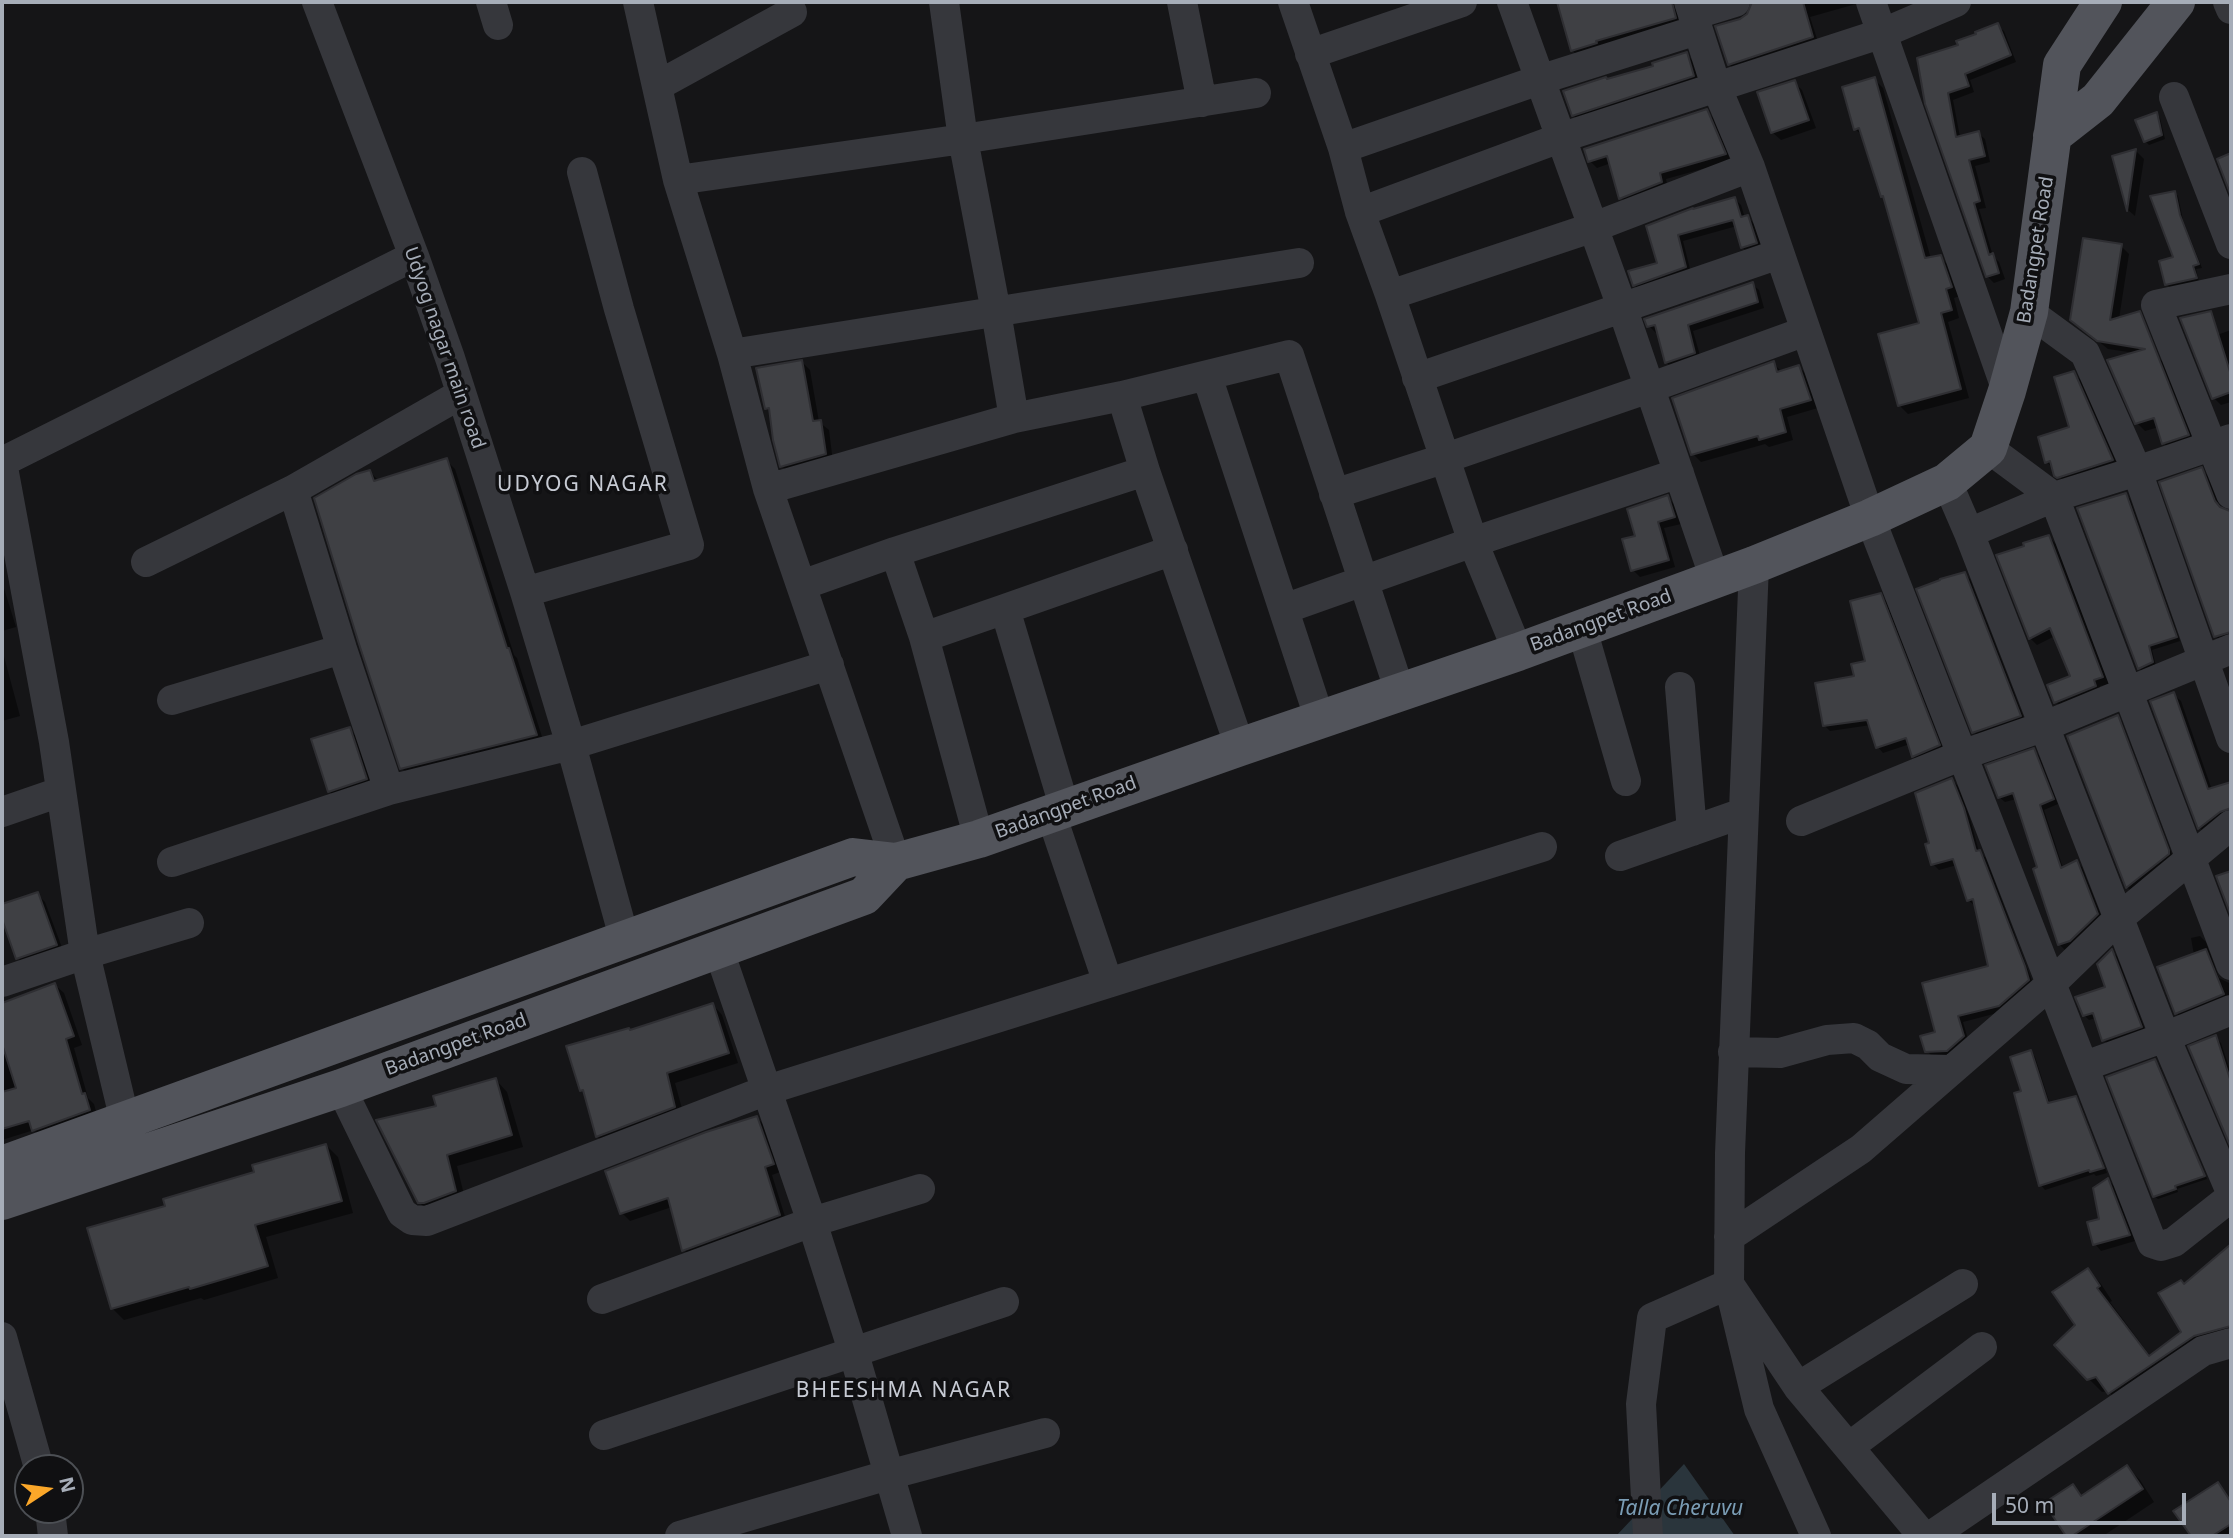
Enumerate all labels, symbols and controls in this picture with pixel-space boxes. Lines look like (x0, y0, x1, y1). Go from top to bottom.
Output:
street label: Badangpet Road (2013, 175, 2059, 325)
street label: Udyog nagar main road (399, 244, 489, 452)
district label: UDYOG NAGAR (498, 472, 668, 498)
street label: Badangpet Road (1527, 585, 1675, 657)
street label: Badangpet Road (992, 772, 1140, 844)
street label: Badangpet Road (382, 1009, 530, 1081)
district label: BHEESHMA NAGAR (798, 1378, 1010, 1404)
north arrow (14, 1454, 84, 1524)
text: N (53, 1474, 82, 1495)
scale bar (1995, 1478, 2189, 1522)
text: 50 m (2005, 1491, 2054, 1519)
water label: Talla Cheruvu (1617, 1496, 1743, 1522)

